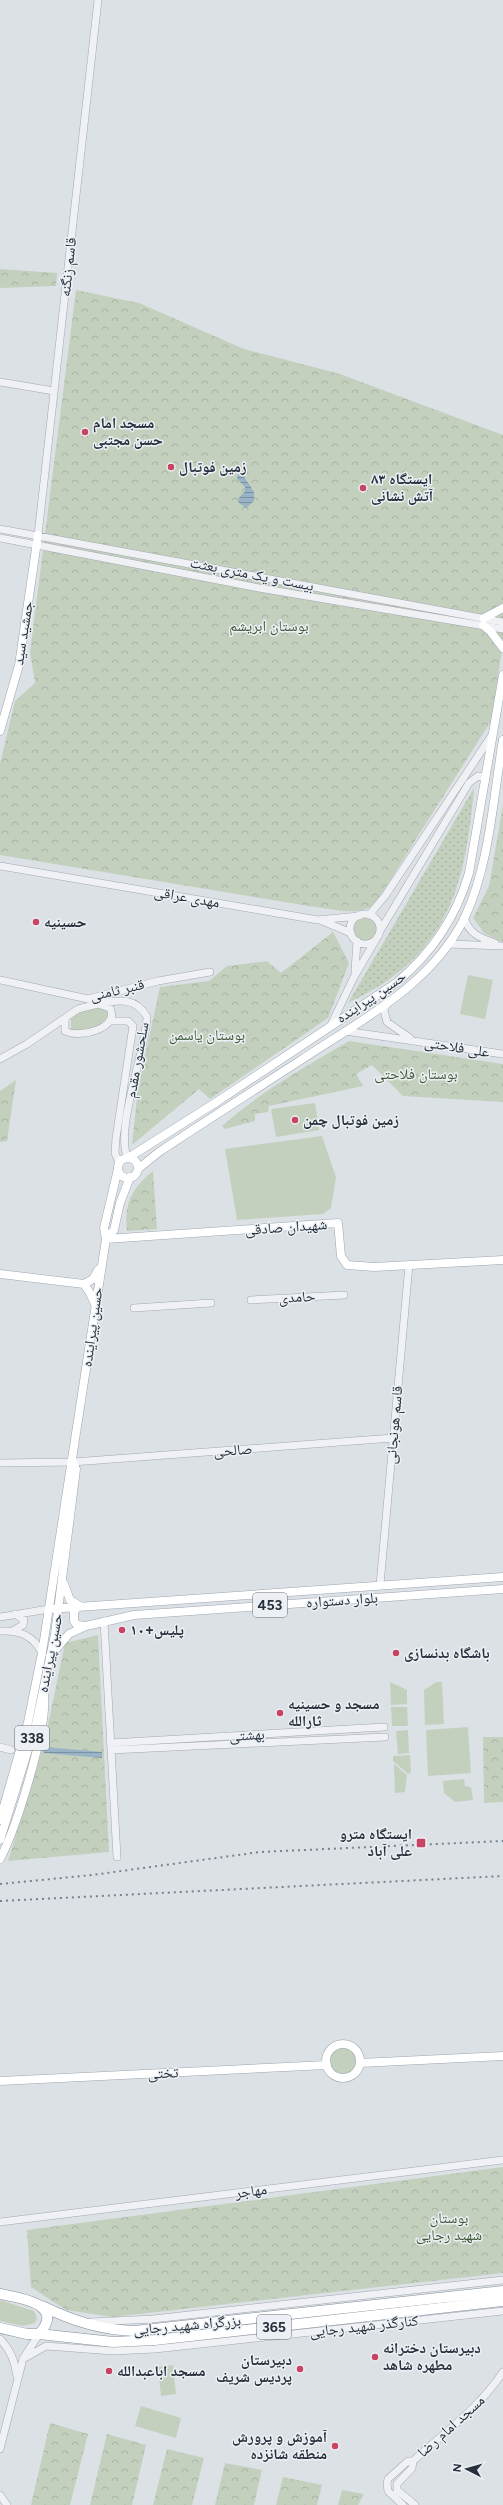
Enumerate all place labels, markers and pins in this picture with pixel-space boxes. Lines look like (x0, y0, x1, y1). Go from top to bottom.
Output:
place label: مسجد امام حسن مجتبی (93, 414, 163, 449)
marker: مسجد امام حسن مجتبی (80, 427, 90, 437)
place label: زمین فوتبال (179, 458, 247, 476)
marker: زمین فوتبال (166, 462, 176, 472)
place label: ایستگاه ۸۳ آتش نشانی (371, 470, 434, 505)
marker: ایستگاه ۸۳ آتش نشانی (358, 483, 368, 493)
place label: حسینیه (44, 913, 87, 931)
marker: حسینیه (31, 917, 41, 927)
place label: زمین فوتبال چمن (303, 1111, 399, 1129)
marker: زمین فوتبال چمن (290, 1115, 300, 1125)
place label: پلیس+۱۰ (130, 1621, 184, 1639)
marker: پلیس+۱۰ (117, 1625, 127, 1635)
place label: باشگاه بدنسازی (404, 1644, 490, 1662)
marker: باشگاه بدنسازی (391, 1648, 401, 1658)
place label: مسجد و حسینیه ثارالله (288, 1695, 380, 1730)
marker: مسجد و حسینیه ثارالله (275, 1708, 285, 1718)
place label: ایستگاه مترو علی آباد (340, 1825, 412, 1860)
marker: ایستگاه مترو علی آباد (415, 1837, 427, 1849)
place label: دبیرستان دخترانه مطهره شاهد (383, 2339, 481, 2374)
place label: دبیرستان پردیس شریف (216, 2351, 292, 2386)
marker: دبیرستان دخترانه مطهره شاهد (370, 2352, 380, 2362)
place label: مسجد اباعبدالله (117, 2362, 206, 2380)
marker: دبیرستان پردیس شریف (295, 2364, 305, 2374)
marker: مسجد اباعبدالله (104, 2366, 114, 2376)
place label: آموزش و پرورش منطقه شانزده (232, 2428, 328, 2463)
marker: آموزش و پرورش منطقه شانزده (330, 2441, 340, 2451)

